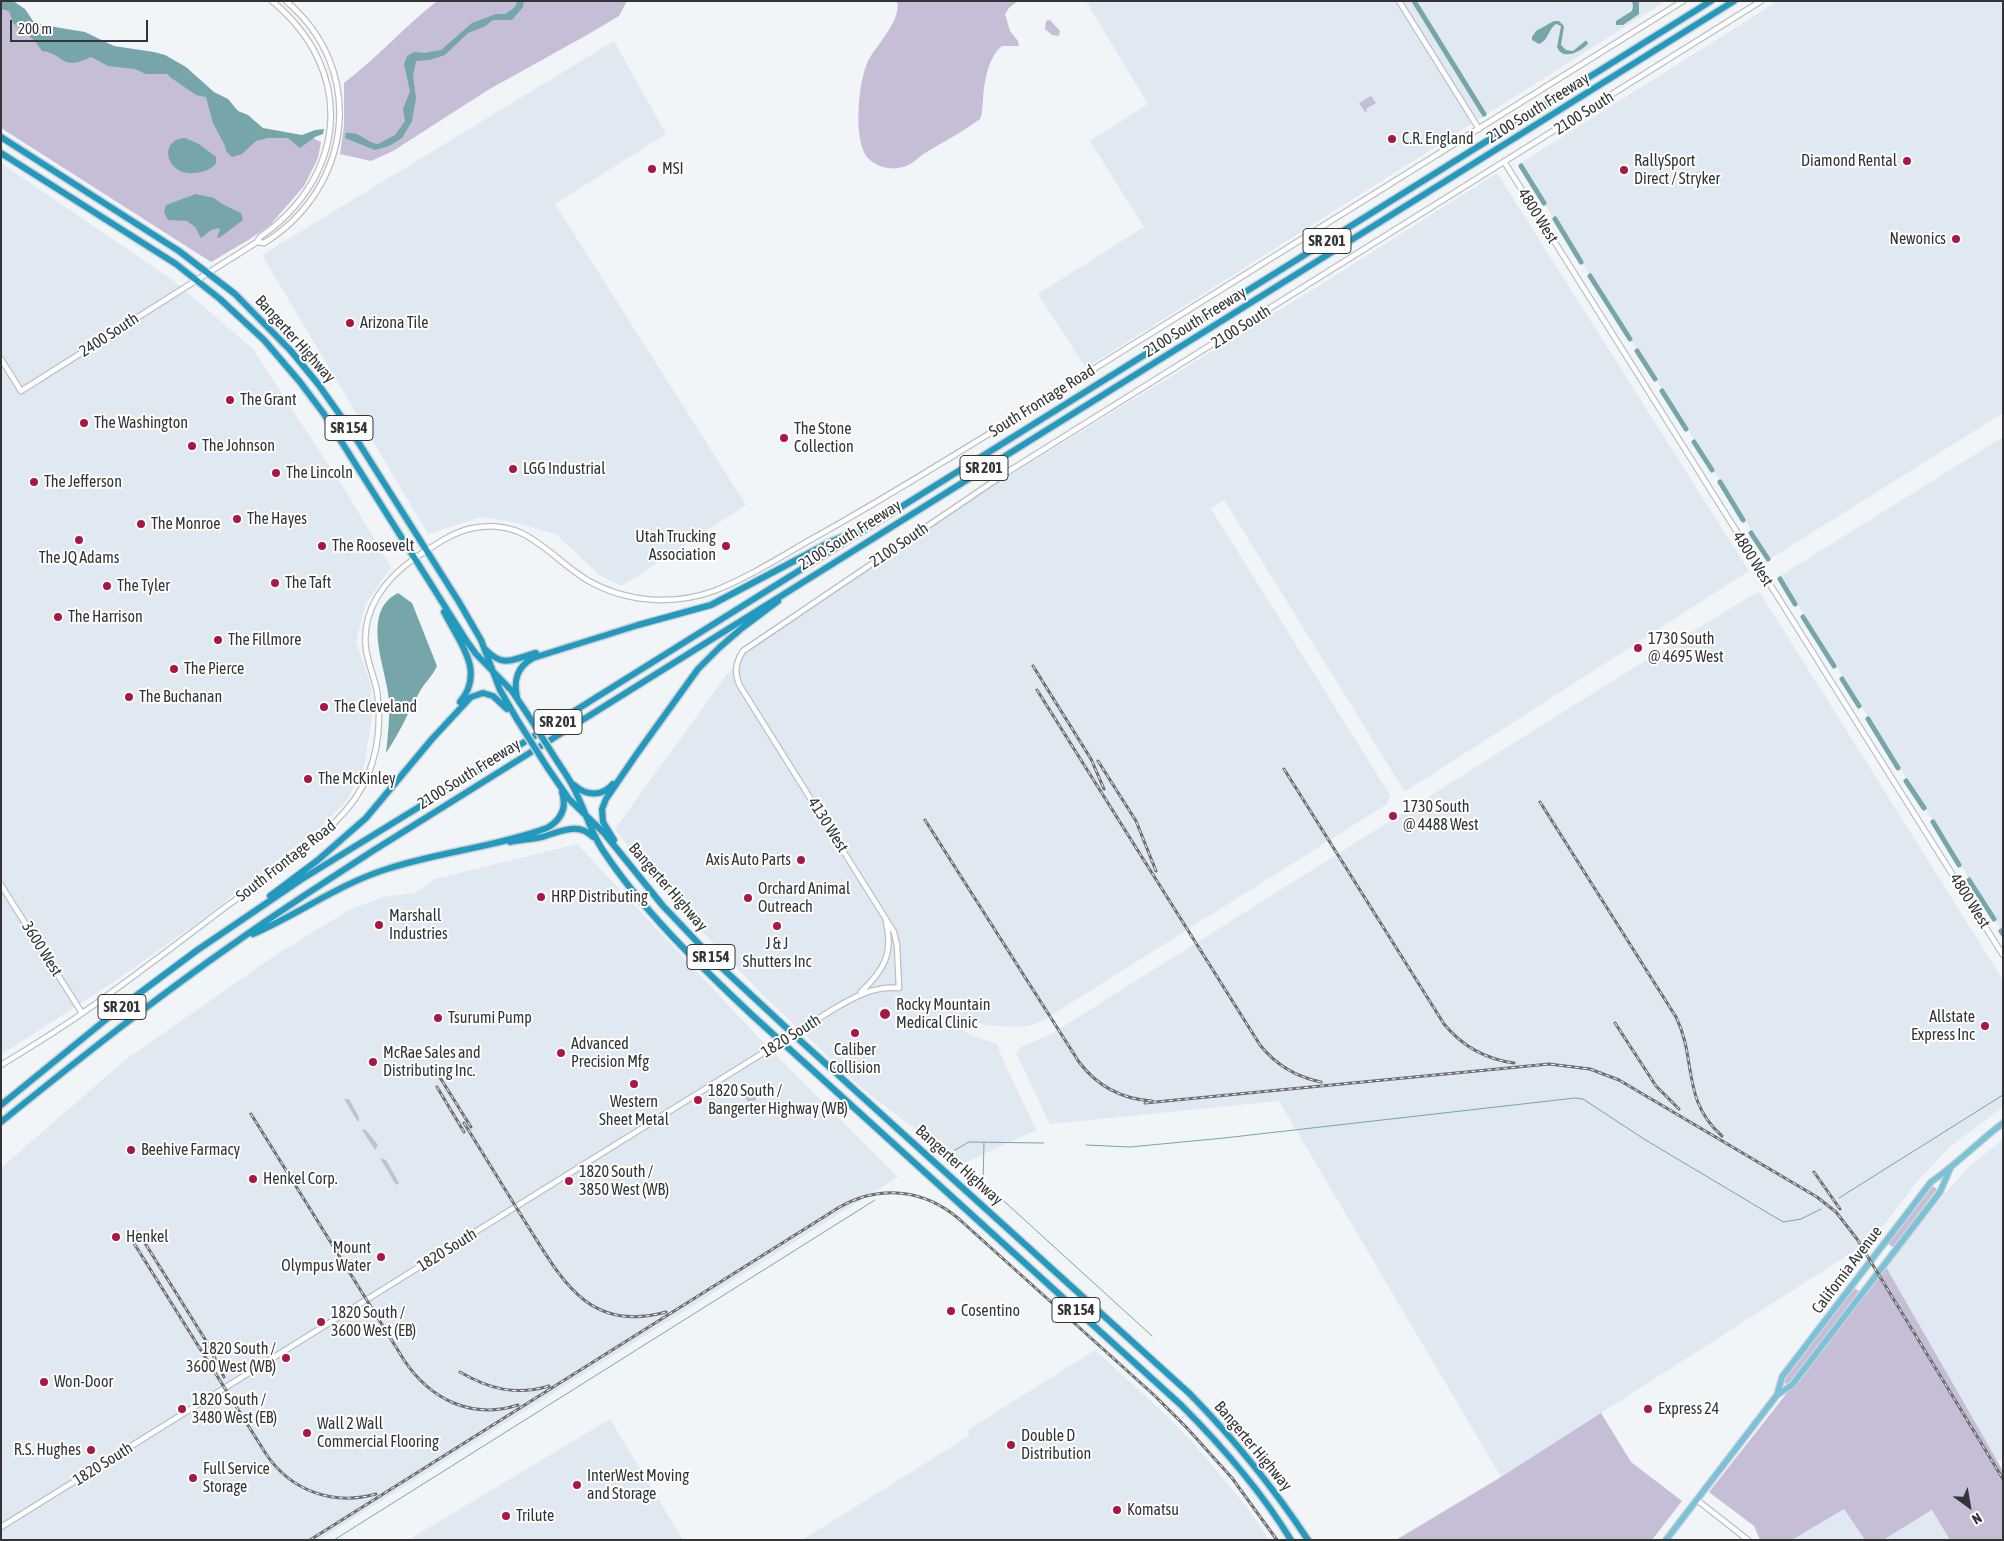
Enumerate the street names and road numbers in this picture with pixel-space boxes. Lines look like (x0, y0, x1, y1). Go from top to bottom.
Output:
street label: 2100 South Freeway (1483, 69, 1593, 147)
street label: 2100 South (1551, 87, 1617, 139)
street label: 4800 West (1514, 185, 1562, 247)
road number: SR 201 (1303, 228, 1351, 254)
street label: 2100 South Freeway (1140, 283, 1250, 361)
street label: Bangerter Highway (251, 291, 339, 387)
street label: 2100 South (1208, 301, 1274, 353)
street label: 2400 South (76, 309, 142, 361)
street label: South Frontage Road (985, 361, 1099, 441)
road number: SR 154 (325, 416, 373, 440)
road number: SR 201 (960, 456, 1008, 480)
street label: 2100 South Freeway (795, 496, 905, 574)
street label: 2100 South (866, 518, 932, 572)
street label: 4800 West (1729, 528, 1777, 590)
road number: SR 201 (534, 710, 582, 734)
street label: 2100 South Freeway (414, 735, 524, 813)
street label: 4130 West (804, 794, 852, 856)
street label: South Frontage Road (232, 816, 340, 906)
street label: Bangerter Highway (624, 839, 712, 935)
street label: 4800 West (1946, 870, 1994, 932)
street label: 3600 West (18, 918, 66, 980)
road number: SR 154 (687, 944, 735, 970)
road number: SR 201 (98, 994, 146, 1020)
street label: 1820 South (758, 1010, 824, 1062)
street label: Bangerter Highway (911, 1121, 1007, 1209)
street label: California Avenue (1808, 1222, 1886, 1318)
street label: 1820 South (414, 1224, 480, 1276)
road number: SR 154 (1052, 1298, 1100, 1322)
street label: Bangerter Highway (1210, 1397, 1296, 1495)
street label: 1820 South (70, 1438, 136, 1490)

